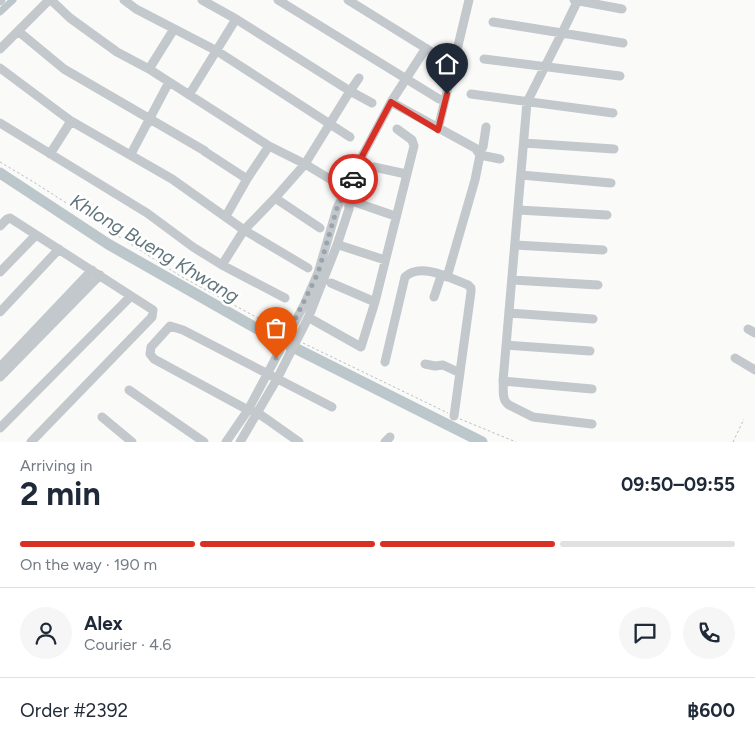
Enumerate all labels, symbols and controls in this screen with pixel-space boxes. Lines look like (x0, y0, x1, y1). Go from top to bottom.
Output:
pin (426, 43, 468, 94)
icon: home (433, 50, 461, 78)
courier (328, 154, 378, 204)
icon: car (339, 165, 367, 193)
water label: Khlong Bueng Khwang (66, 189, 243, 308)
pin (255, 307, 297, 358)
icon: bag (262, 314, 290, 342)
text: Arriving in (20, 456, 92, 475)
text: 09:50–09:55 (621, 473, 735, 496)
text: 2 min (20, 475, 101, 513)
text: On the way · 190 m (20, 555, 157, 574)
button: person (20, 607, 72, 659)
button: chat (619, 607, 671, 659)
button: phone (683, 607, 735, 659)
text: Alex (84, 612, 123, 635)
text: Courier · 4.6 (84, 635, 171, 654)
text: Order #2392 (20, 699, 128, 722)
text: ฿600 (687, 699, 735, 722)

